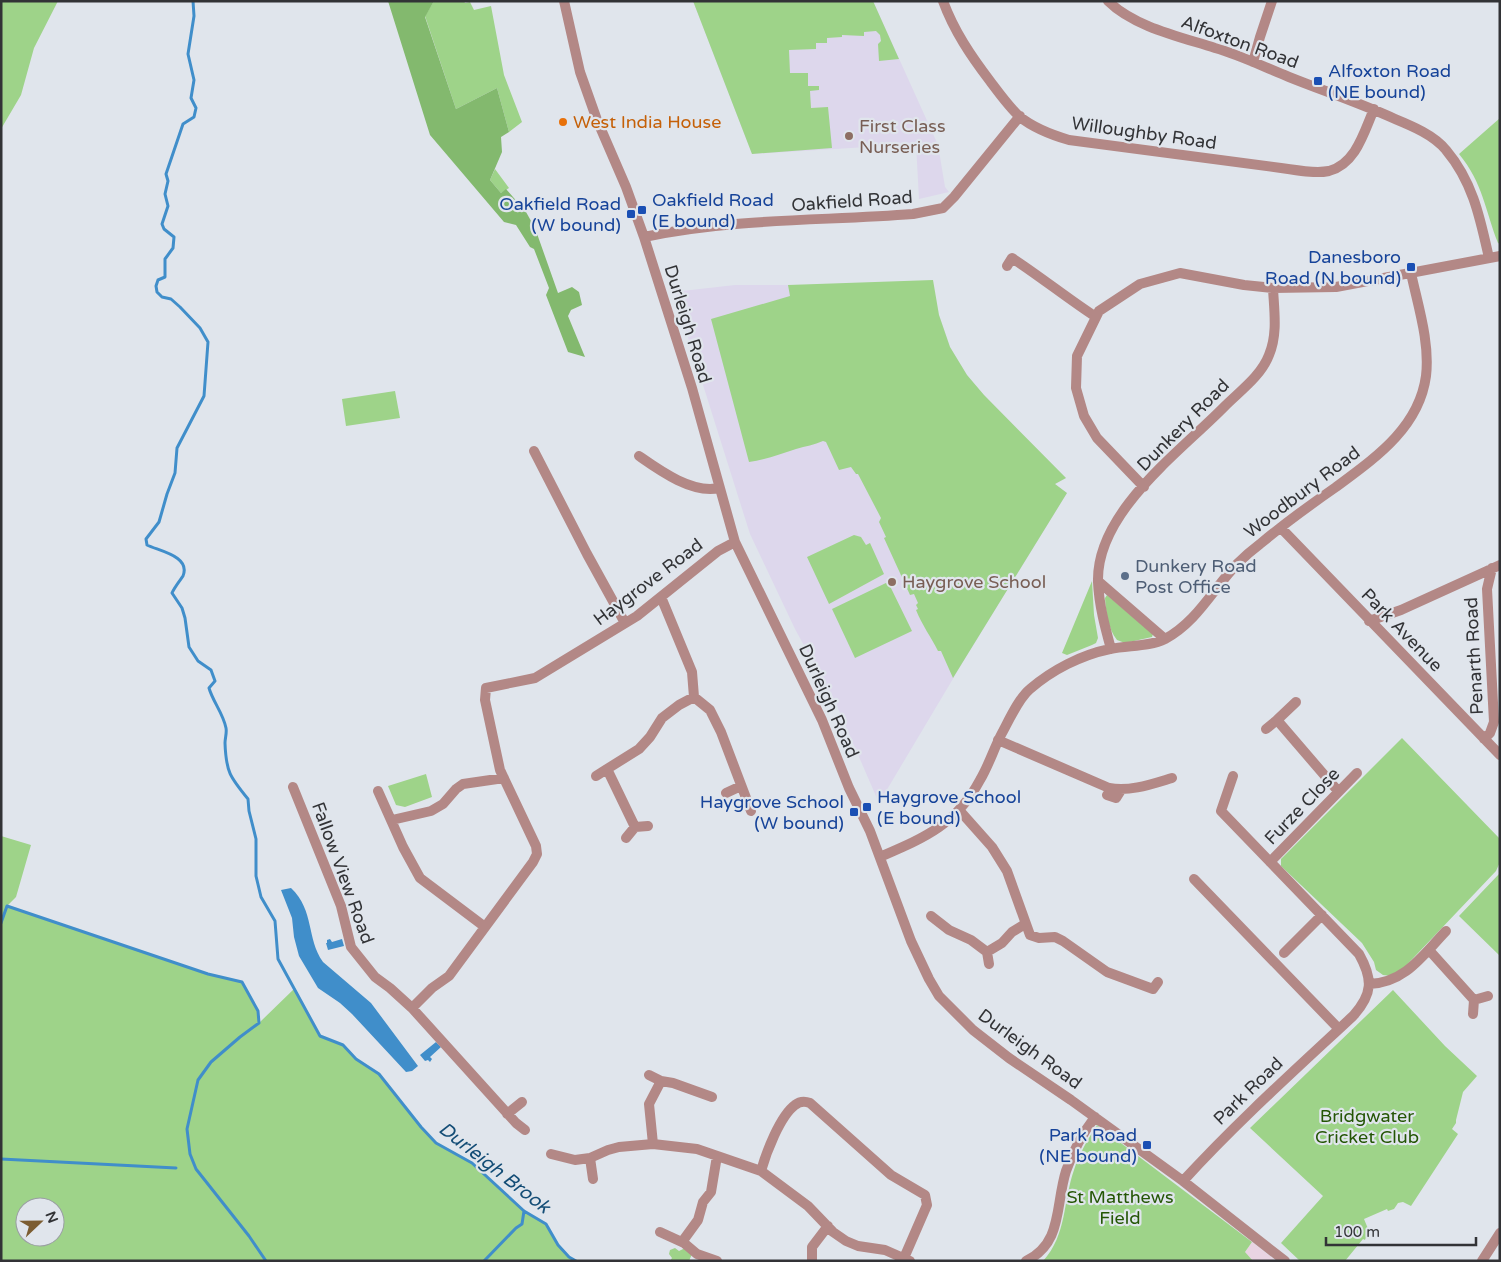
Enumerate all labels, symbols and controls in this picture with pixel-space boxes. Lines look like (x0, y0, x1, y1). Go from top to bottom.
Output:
street label: Alfoxton Road (1178, 11, 1302, 73)
place label: Alfoxton Road (NE bound) (1328, 60, 1451, 103)
marker: Alfoxton Road (NE bound) (1312, 75, 1324, 87)
place label: West India House (573, 111, 721, 133)
street label: Willoughby Road (1070, 112, 1218, 154)
place label: First Class Nurseries (859, 115, 946, 158)
marker: West India House (557, 116, 569, 128)
marker: First Class Nurseries (843, 130, 855, 142)
street label: Oakfield Road (790, 186, 914, 216)
place label: Oakfield Road (E bound) (652, 189, 774, 232)
place label: Oakfield Road (W bound) (499, 193, 621, 236)
marker: Oakfield Road (E bound) (636, 204, 648, 216)
marker: Oakfield Road (W bound) (625, 208, 637, 220)
place label: Danesboro Road (N bound) (1265, 246, 1401, 289)
marker: Danesboro Road (N bound) (1405, 261, 1417, 273)
street label: Durleigh Road (660, 262, 716, 386)
street label: Dunkery Road (1132, 374, 1234, 476)
street label: Woodbury Road (1240, 441, 1364, 543)
street label: Haygrove Road (589, 534, 707, 630)
place label: Dunkery Road Post Office (1135, 555, 1257, 598)
marker: Dunkery Road Post Office (1119, 570, 1131, 582)
place label: Haygrove School (902, 571, 1046, 593)
marker: Haygrove School (886, 576, 898, 588)
street label: Park Avenue (1357, 584, 1447, 676)
street label: Penarth Road (1460, 597, 1488, 715)
street label: Durleigh Road (794, 641, 864, 761)
street label: Furze Close (1260, 763, 1344, 849)
place label: Haygrove School (E bound) (877, 786, 1021, 829)
place label: Haygrove School (W bound) (700, 791, 844, 834)
street label: Fallow View Road (307, 799, 379, 947)
marker: Haygrove School (E bound) (861, 801, 873, 813)
marker: Haygrove School (W bound) (848, 806, 860, 818)
street label: Durleigh Road (974, 1004, 1086, 1094)
street label: Park Road (1209, 1052, 1287, 1130)
park label: Bridgwater Cricket Club (1315, 1105, 1419, 1148)
water label: Durleigh Brook (434, 1118, 556, 1219)
place label: Park Road (NE bound) (1039, 1124, 1137, 1167)
marker: Park Road (NE bound) (1141, 1139, 1153, 1151)
park label: St Matthews Field (1066, 1186, 1174, 1229)
north arrow (15, 1197, 65, 1247)
text: N (42, 1209, 62, 1226)
scale bar (1326, 1214, 1476, 1246)
text: 100 m (1334, 1223, 1380, 1241)

